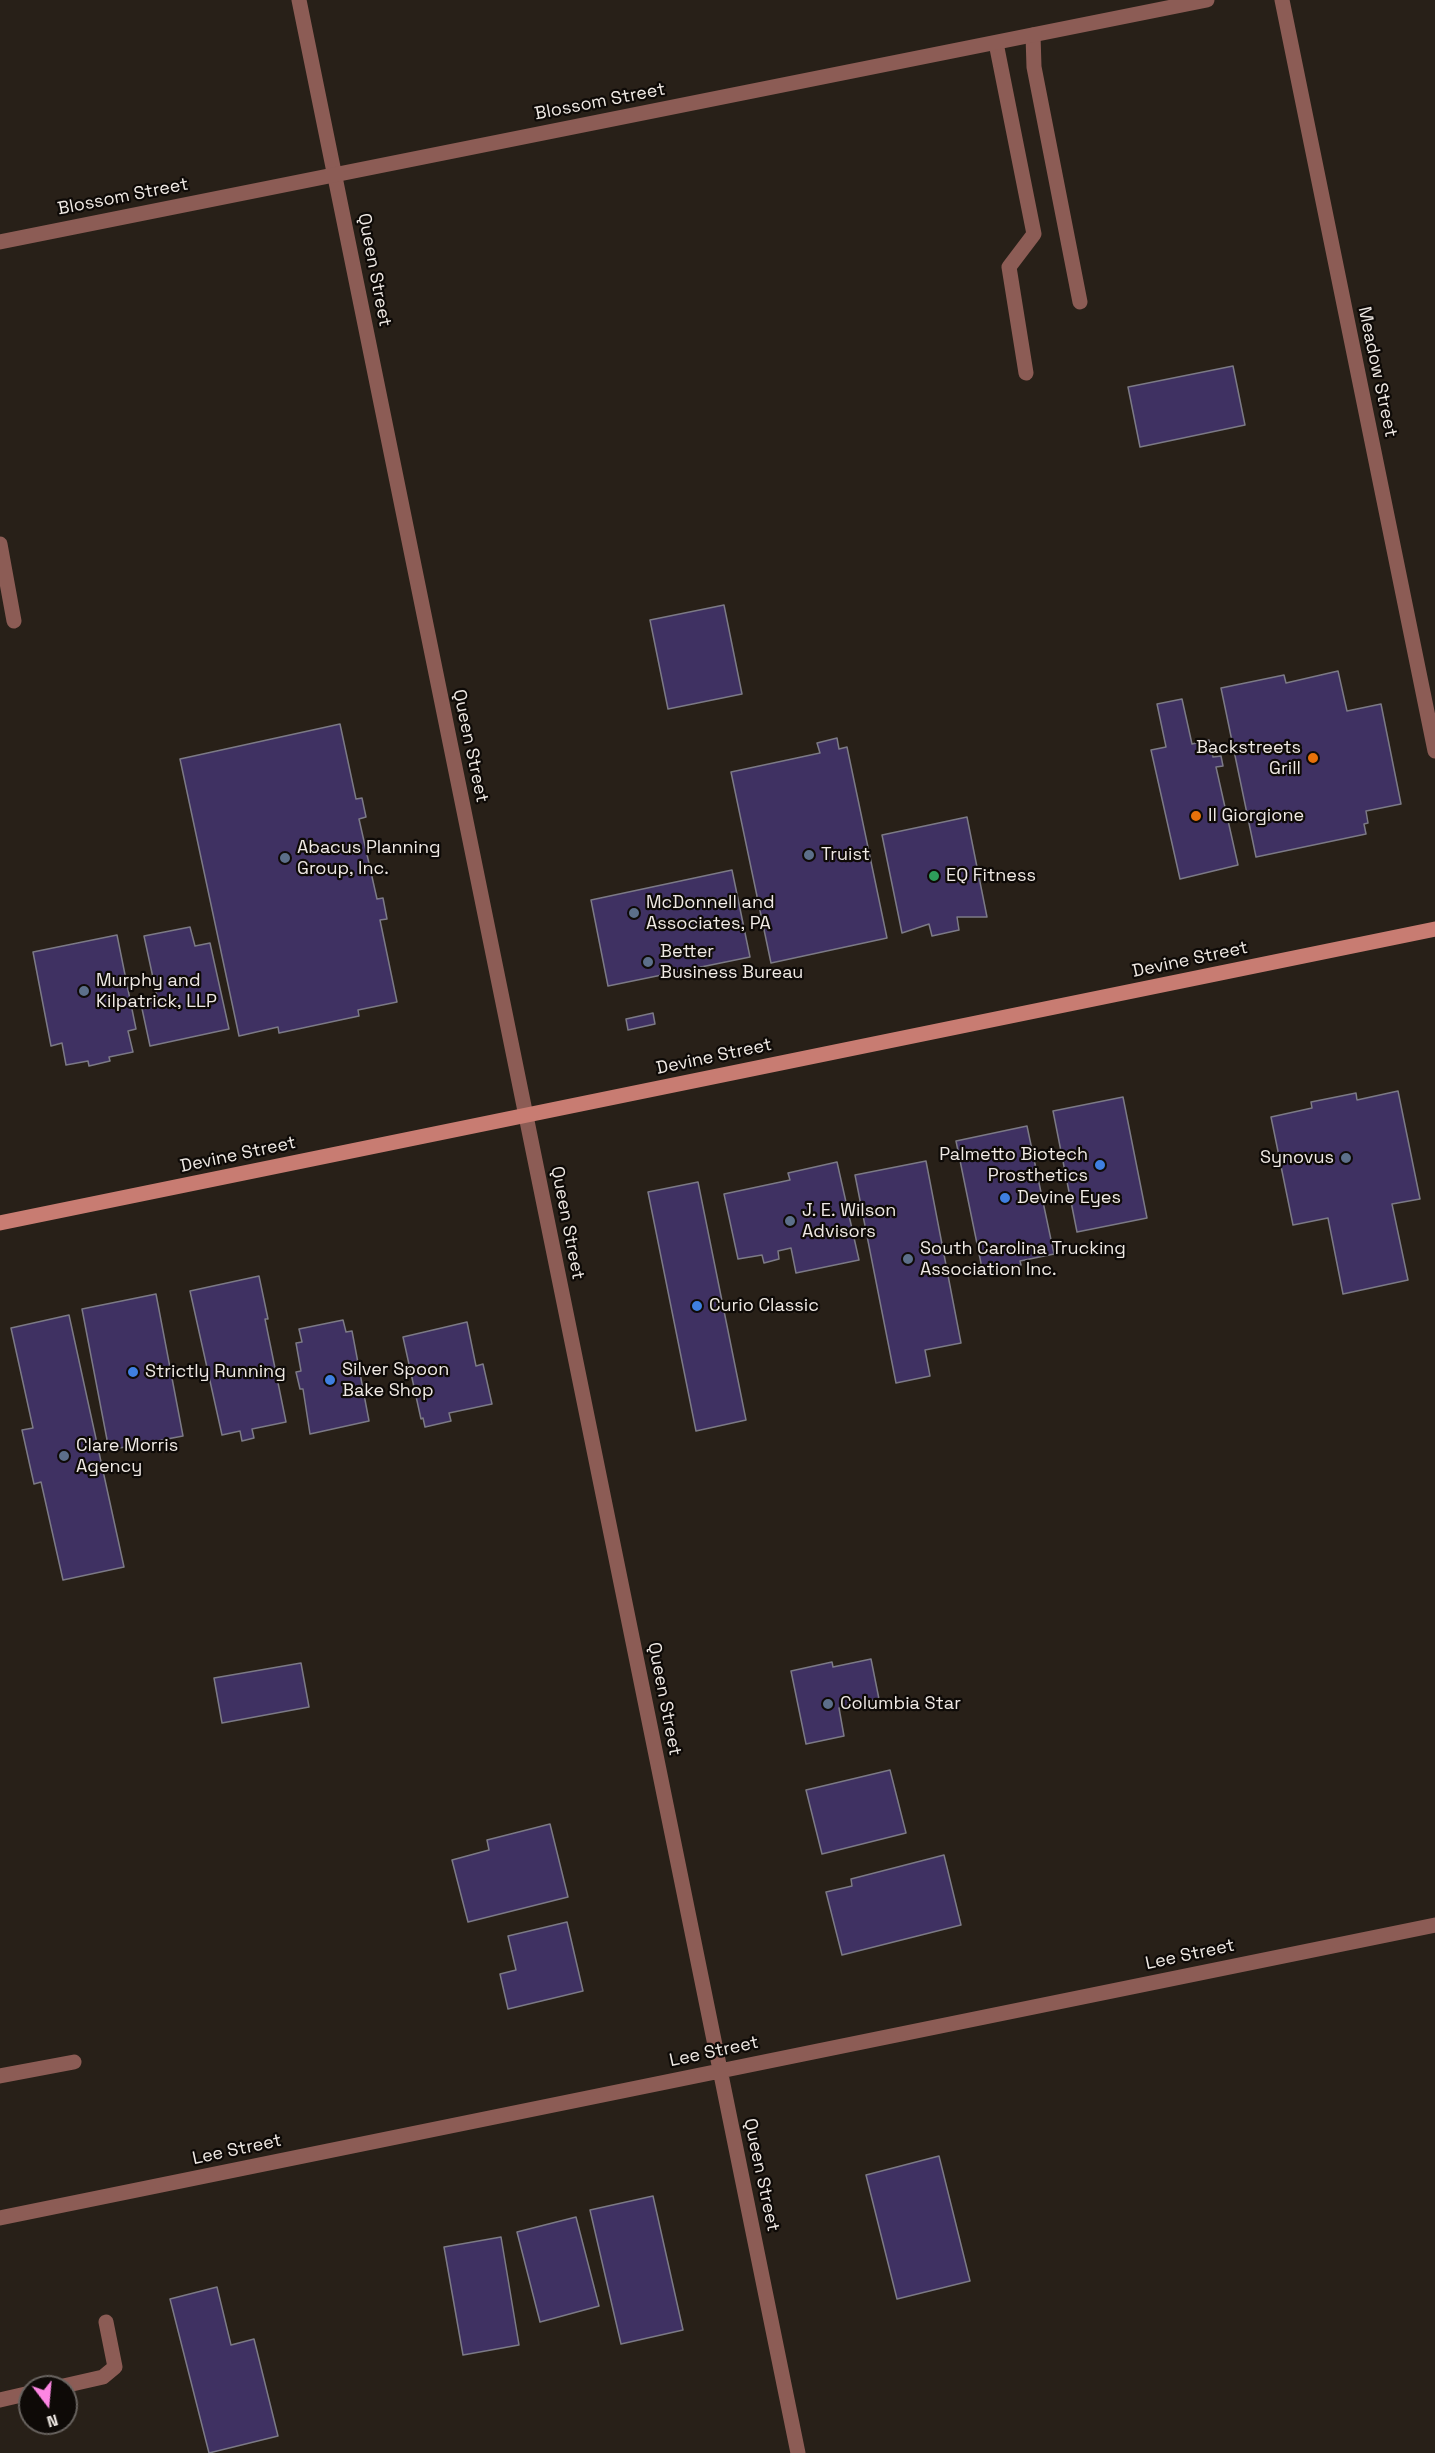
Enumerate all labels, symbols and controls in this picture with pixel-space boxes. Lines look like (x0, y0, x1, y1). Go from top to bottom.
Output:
street label: Blossom Street (533, 79, 667, 125)
street label: Blossom Street (56, 174, 190, 220)
street label: Queen Street (352, 211, 396, 329)
street label: Meadow Street (1353, 305, 1401, 439)
street label: Queen Street (447, 687, 493, 805)
place label: Backstreets Grill (1196, 737, 1301, 780)
marker: Backstreets Grill (1306, 751, 1320, 765)
place label: Il Giorgione (1208, 805, 1304, 827)
marker: Il Giorgione (1189, 809, 1203, 823)
place label: Abacus Planning Group, Inc. (297, 837, 441, 880)
place label: Truist (821, 844, 870, 866)
marker: Truist (802, 848, 816, 862)
marker: Abacus Planning Group, Inc. (278, 851, 292, 865)
place label: EQ Fitness (946, 865, 1036, 887)
marker: EQ Fitness (927, 869, 941, 883)
place label: McDonnell and Associates, PA (646, 892, 775, 934)
marker: McDonnell and Associates, PA (627, 906, 641, 920)
street label: Devine Street (1130, 937, 1250, 983)
place label: Better Business Bureau (660, 941, 803, 984)
marker: Better Business Bureau (641, 955, 655, 969)
place label: Murphy and Kilpatrick, LLP (96, 970, 217, 1012)
marker: Murphy and Kilpatrick, LLP (77, 984, 91, 998)
street label: Devine Street (654, 1034, 774, 1080)
street label: Devine Street (178, 1132, 298, 1178)
place label: Palmetto Biotech Prosthetics (939, 1144, 1088, 1186)
place label: Synovus (1260, 1147, 1334, 1169)
marker: Synovus (1339, 1151, 1353, 1165)
marker: Palmetto Biotech Prosthetics (1093, 1158, 1107, 1172)
street label: Queen Street (545, 1164, 589, 1282)
place label: Devine Eyes (1017, 1187, 1121, 1209)
marker: Devine Eyes (998, 1191, 1012, 1205)
place label: J. E. Wilson Advisors (802, 1200, 896, 1242)
marker: J. E. Wilson Advisors (783, 1214, 797, 1228)
place label: South Carolina Trucking Association Inc. (920, 1238, 1126, 1280)
marker: South Carolina Trucking Association Inc. (901, 1252, 915, 1266)
place label: Curio Classic (709, 1295, 819, 1317)
marker: Curio Classic (690, 1299, 704, 1313)
place label: Silver Spoon Bake Shop (342, 1359, 449, 1402)
place label: Strictly Running (145, 1361, 286, 1383)
marker: Strictly Running (126, 1365, 140, 1379)
marker: Silver Spoon Bake Shop (323, 1373, 337, 1387)
place label: Clare Morris Agency (76, 1435, 178, 1478)
marker: Clare Morris Agency (57, 1449, 71, 1463)
street label: Queen Street (642, 1640, 686, 1758)
place label: Columbia Star (840, 1693, 961, 1715)
marker: Columbia Star (821, 1697, 835, 1711)
street label: Lee Street (1143, 1935, 1237, 1975)
street label: Lee Street (667, 2032, 761, 2072)
street label: Queen Street (738, 2116, 784, 2234)
street label: Lee Street (190, 2130, 284, 2170)
north arrow (18, 2375, 78, 2435)
text: N (45, 2409, 61, 2432)

